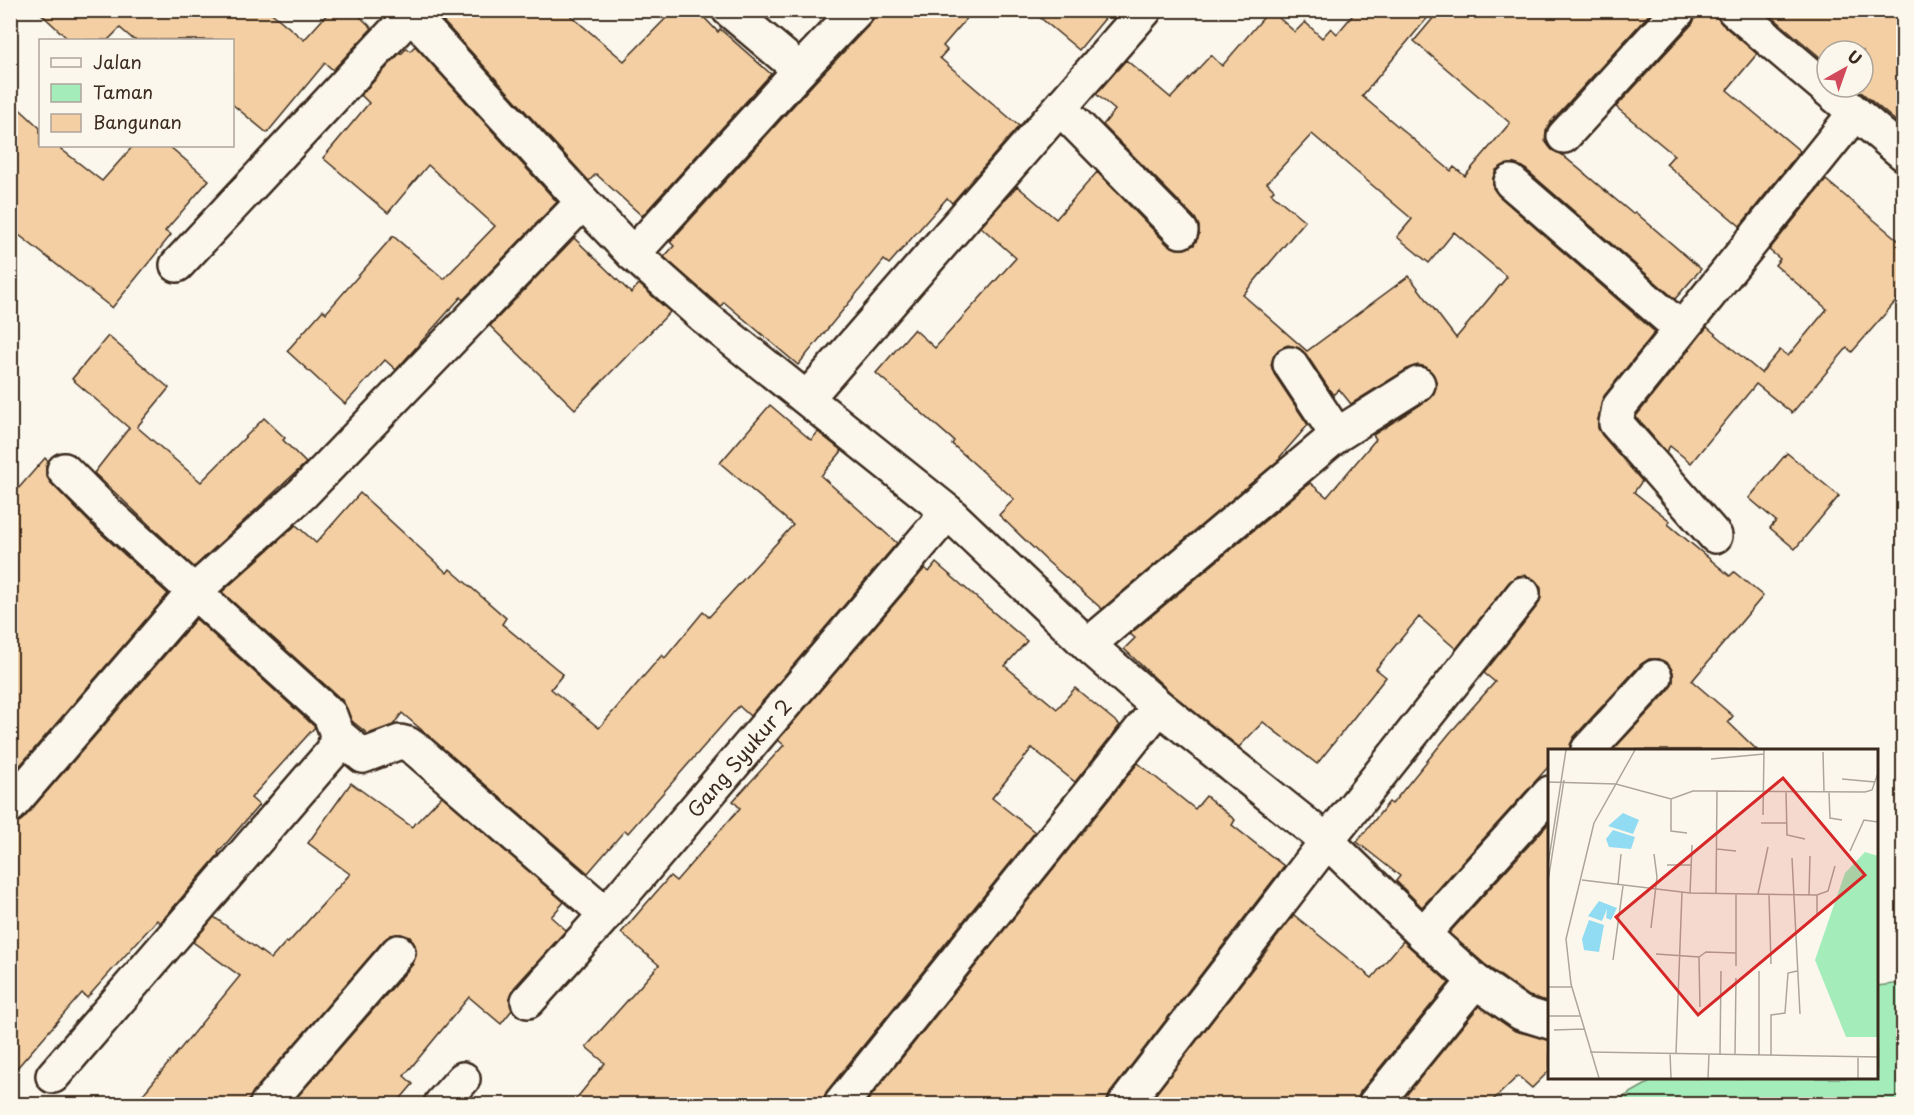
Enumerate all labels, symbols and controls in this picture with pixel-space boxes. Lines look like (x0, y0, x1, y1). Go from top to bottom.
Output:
legend (39, 39, 234, 147)
north arrow (1815, 39, 1875, 99)
text: U (1843, 44, 1868, 70)
text: Jalan (93, 48, 142, 75)
text: Taman (93, 78, 153, 105)
text: Bangunan (93, 108, 182, 135)
street label: Gang Syukur 2 (680, 692, 798, 824)
inset map (1548, 749, 1878, 1079)

